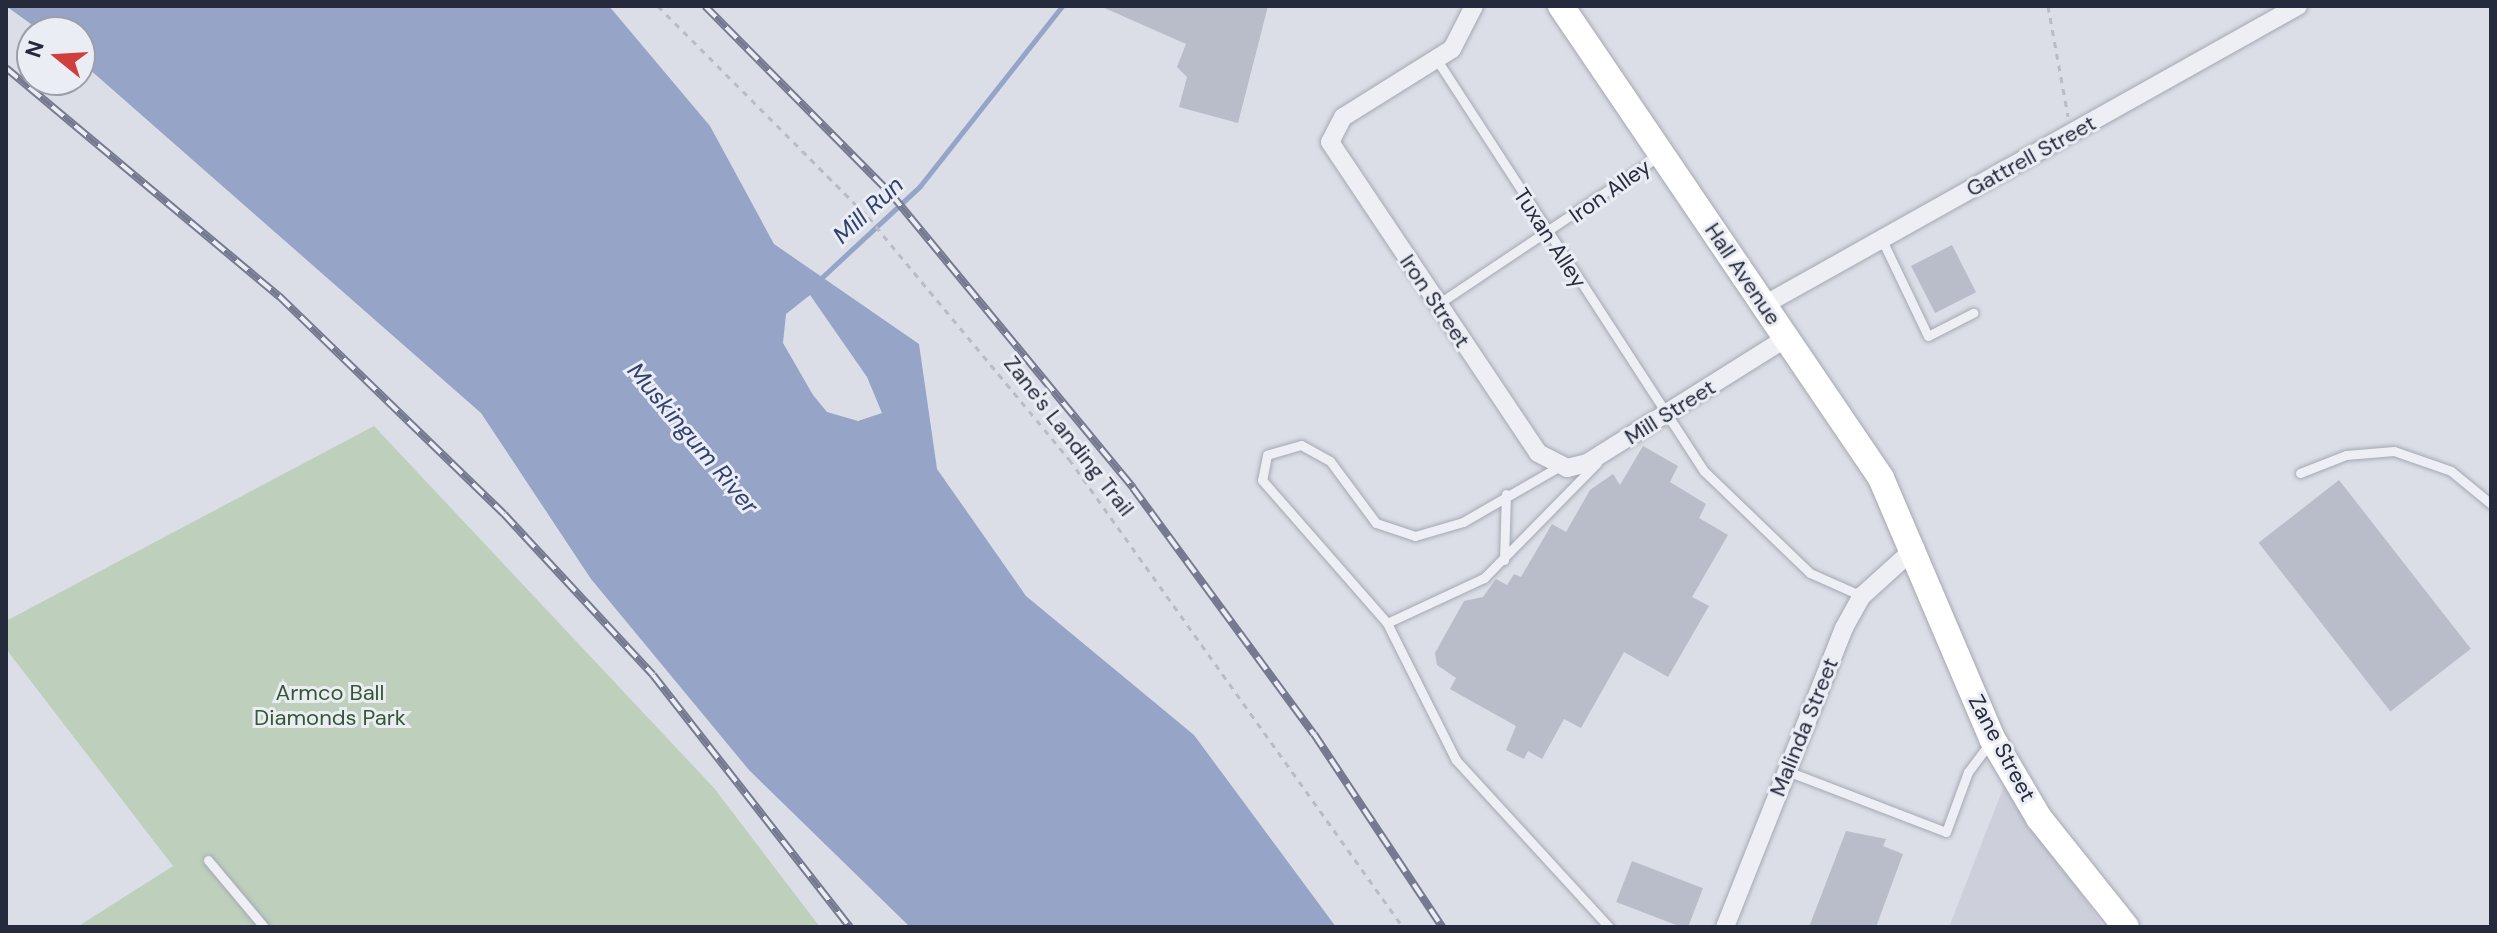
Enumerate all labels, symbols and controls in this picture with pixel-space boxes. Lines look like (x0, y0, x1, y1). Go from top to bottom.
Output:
north arrow (16, 16, 96, 96)
text: N (18, 37, 51, 61)
street label: Gattrell Street (1962, 110, 2100, 202)
street label: Iron Alley (1564, 153, 1656, 229)
water label: Mill Run (827, 170, 909, 250)
street label: Tuxan Alley (1508, 183, 1592, 293)
street label: Hall Avenue (1699, 218, 1787, 330)
street label: Iron Street (1394, 249, 1476, 353)
street label: Zane's Landing Trail (998, 351, 1140, 521)
water label: Muskingum River (621, 357, 765, 519)
street label: Mill Street (1620, 374, 1720, 450)
street label: Malinda Street (1764, 654, 1844, 800)
park label: Armco Ball Diamonds Park (254, 679, 406, 730)
street label: Zane Street (1963, 690, 2041, 806)

